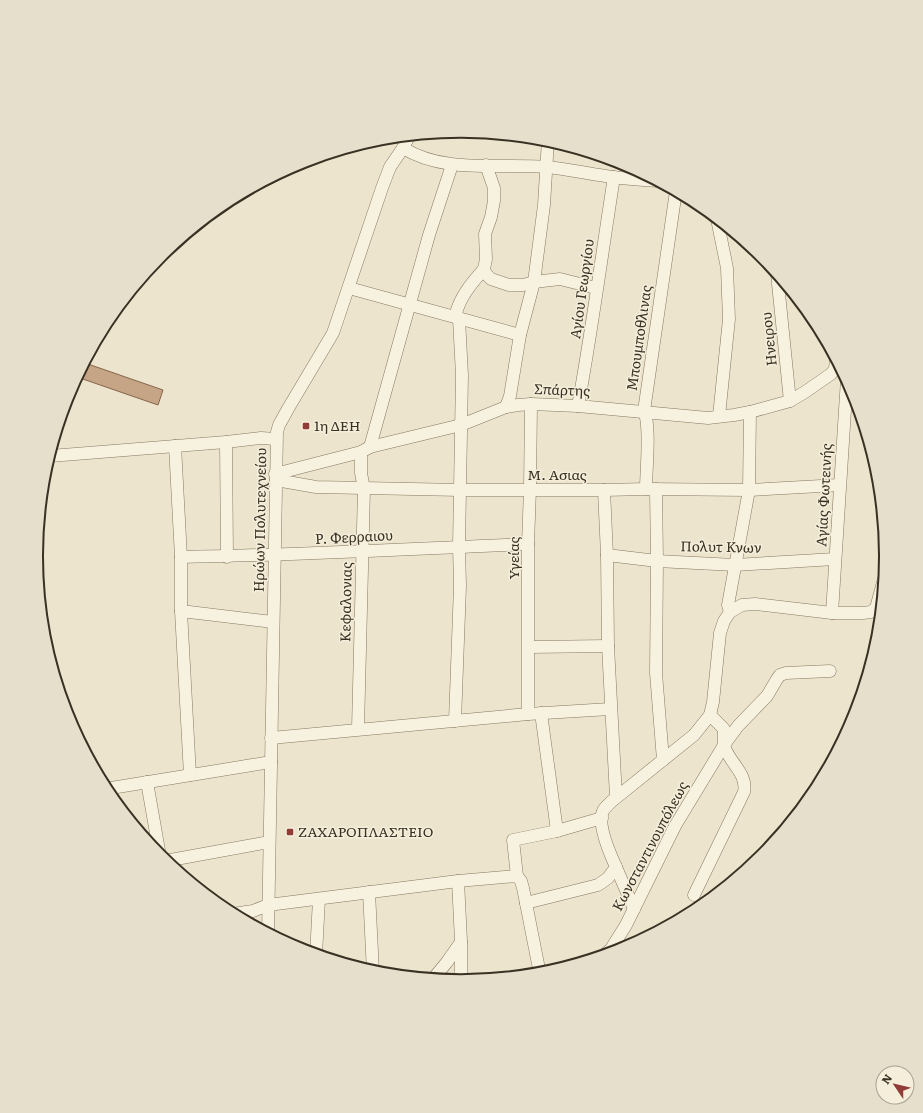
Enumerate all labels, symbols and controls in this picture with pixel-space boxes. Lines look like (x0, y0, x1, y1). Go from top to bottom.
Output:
street label: Αγίου Γεωργίου (564, 238, 598, 340)
street label: Μπουμποθλινας (621, 284, 655, 392)
street label: Ηνειρου (755, 311, 781, 367)
street label: Σπάρτης (534, 378, 590, 400)
place label: 1η ΔΕΗ (314, 415, 360, 435)
marker: 1η ΔΕΗ (301, 421, 311, 431)
street label: Αγίας Φωτεινής (810, 443, 836, 547)
street label: Ηρώων Πολυτεχνείου (248, 448, 270, 592)
street label: Μ. Ασιας (527, 464, 587, 484)
street label: Ρ. Φερραιου (314, 524, 393, 548)
street label: Πολυτ Κνων (680, 535, 762, 557)
street label: Υγείας (503, 536, 523, 580)
street label: Κεφαλονιας (334, 562, 356, 642)
street label: Κωνσταντινουπόλεως (606, 777, 692, 914)
place label: ΖΑΧΑΡΟΠΛΑΣΤΕΙΟ (298, 821, 433, 841)
marker: ΖΑΧΑΡΟΠΛΑΣΤΕΙΟ (285, 827, 295, 837)
north arrow (875, 1065, 915, 1105)
text: N (877, 1070, 895, 1087)

